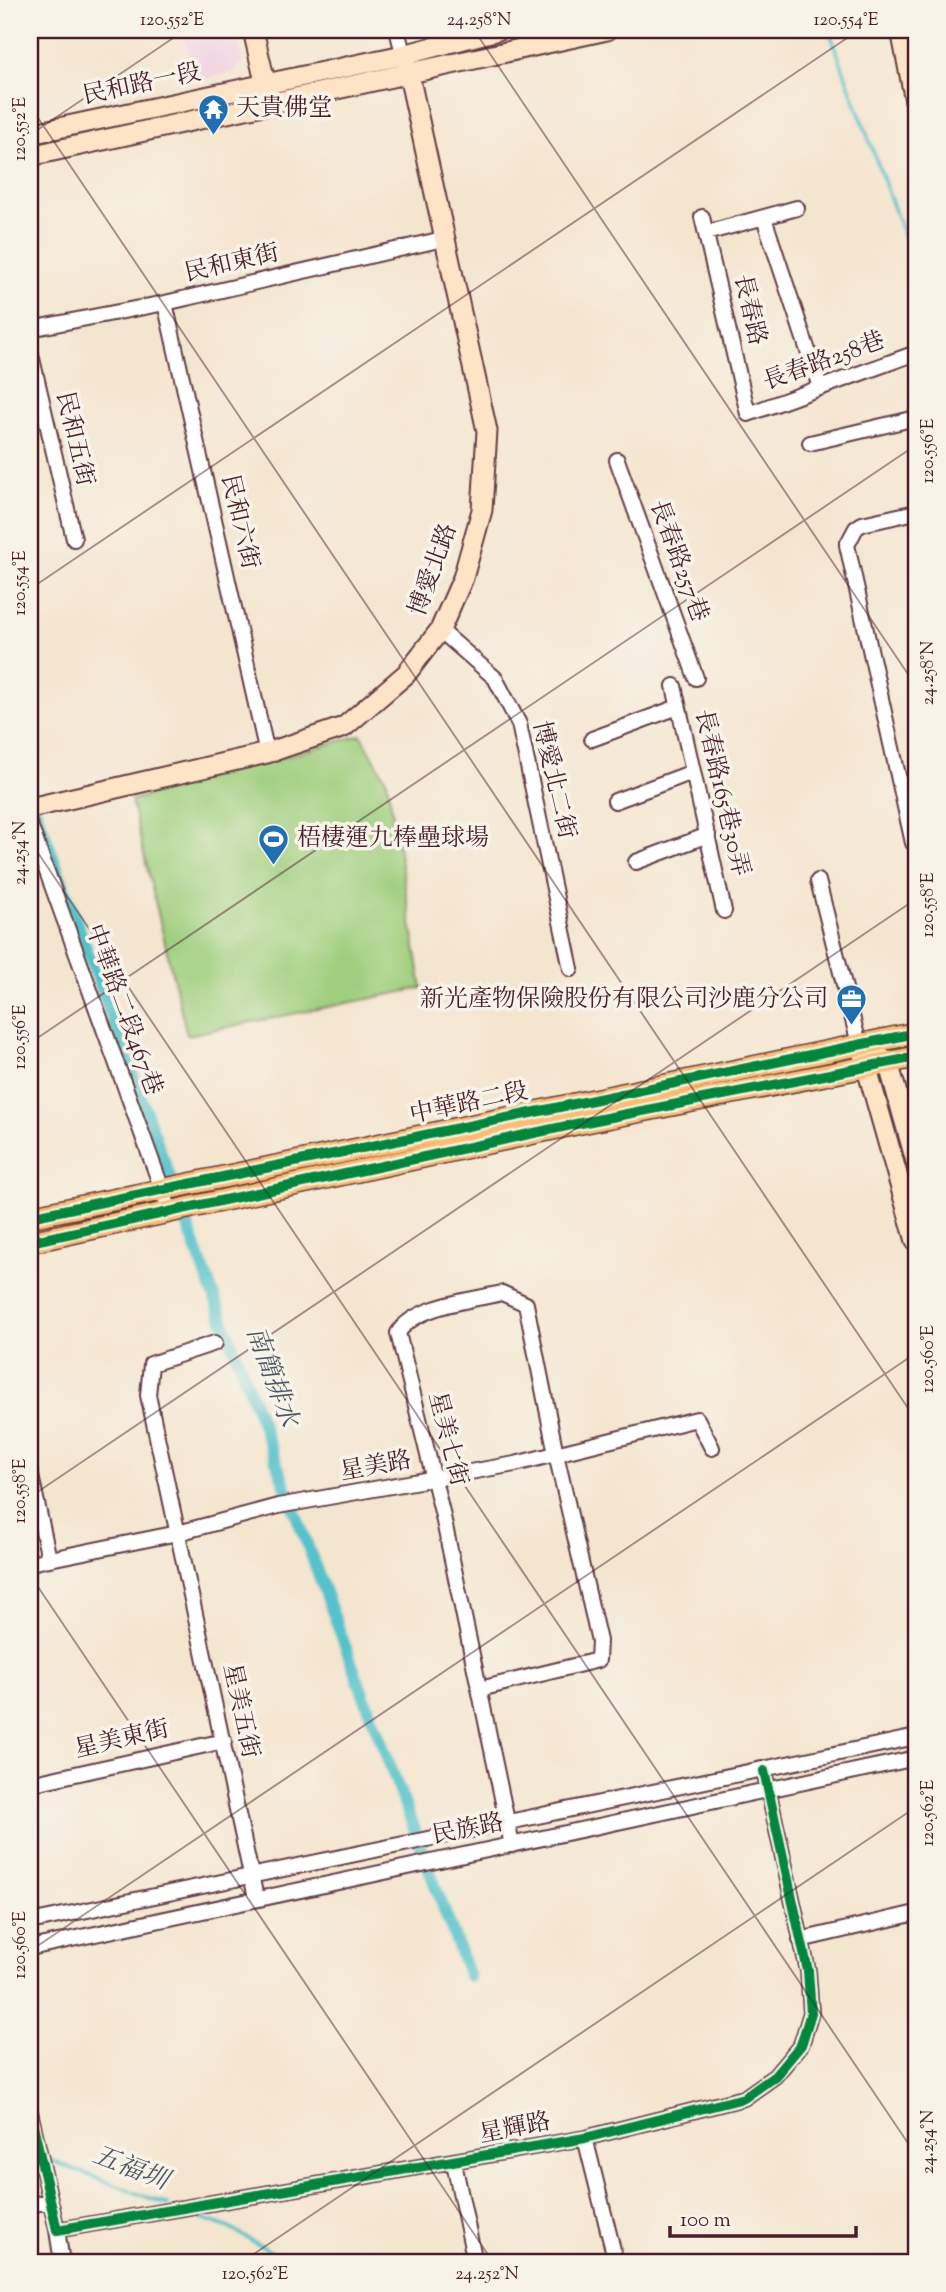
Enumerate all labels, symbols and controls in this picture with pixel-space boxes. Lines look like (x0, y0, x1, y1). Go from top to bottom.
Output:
text: 120.552°E (140, 8, 204, 34)
text: 24.258°N (447, 8, 511, 34)
text: 120.554°E (813, 8, 879, 34)
street label: 民和路一段 (80, 56, 204, 114)
temple icon: 天貴佛堂 (196, 92, 230, 136)
place label: 天貴佛堂 (236, 92, 332, 126)
text: 120.552°E (8, 97, 34, 161)
street label: 民和東街 (181, 237, 283, 291)
street label: 長春路 (724, 271, 774, 349)
street label: 長春路258巷 (758, 324, 890, 400)
street label: 民和五街 (47, 388, 101, 490)
text: 120.556°E (916, 418, 942, 484)
street label: 民和六街 (212, 471, 266, 573)
street label: 長春路257巷 (640, 495, 716, 627)
street label: 博愛北路 (402, 519, 466, 621)
text: 120.554°E (8, 550, 34, 616)
text: 24.258°N (916, 641, 942, 705)
street label: 長春路165巷30弄 (685, 706, 757, 880)
street label: 博愛北二街 (523, 718, 583, 842)
text: 24.254°N (8, 821, 34, 885)
sports icon: 梧棲運九棒壘球場 (257, 822, 291, 866)
place label: 梧棲運九棒壘球場 (297, 822, 489, 856)
text: 120.558°E (916, 872, 942, 938)
street label: 中華路二段467巷 (76, 920, 170, 1100)
place label: 新光產物保險股份有限公司沙鹿分公司 (420, 983, 828, 1017)
office icon: 新光產物保險股份有限公司沙鹿分公司 (834, 983, 868, 1027)
text: 120.556°E (8, 1004, 34, 1070)
street label: 中華路二段 (407, 1075, 531, 1133)
water label: 南簡排水 (236, 1322, 307, 1435)
text: 120.560°E (916, 1325, 942, 1393)
street label: 星美七街 (419, 1388, 475, 1490)
street label: 星美路 (338, 1444, 414, 1490)
text: 120.558°E (8, 1458, 34, 1524)
street label: 星美五街 (213, 1661, 267, 1761)
street label: 星美東街 (71, 1713, 173, 1767)
text: 120.562°E (916, 1780, 942, 1846)
street label: 民族路 (429, 1806, 507, 1854)
text: 120.560°E (8, 1911, 34, 1979)
street label: 星輝路 (476, 2105, 554, 2153)
text: 24.254°N (916, 2110, 942, 2174)
water label: 五福圳 (87, 2138, 177, 2202)
scale bar (670, 2194, 855, 2238)
text: 100 m (680, 2206, 731, 2236)
text: 120.562°E (222, 2262, 288, 2288)
text: 24.252°N (455, 2262, 519, 2288)

